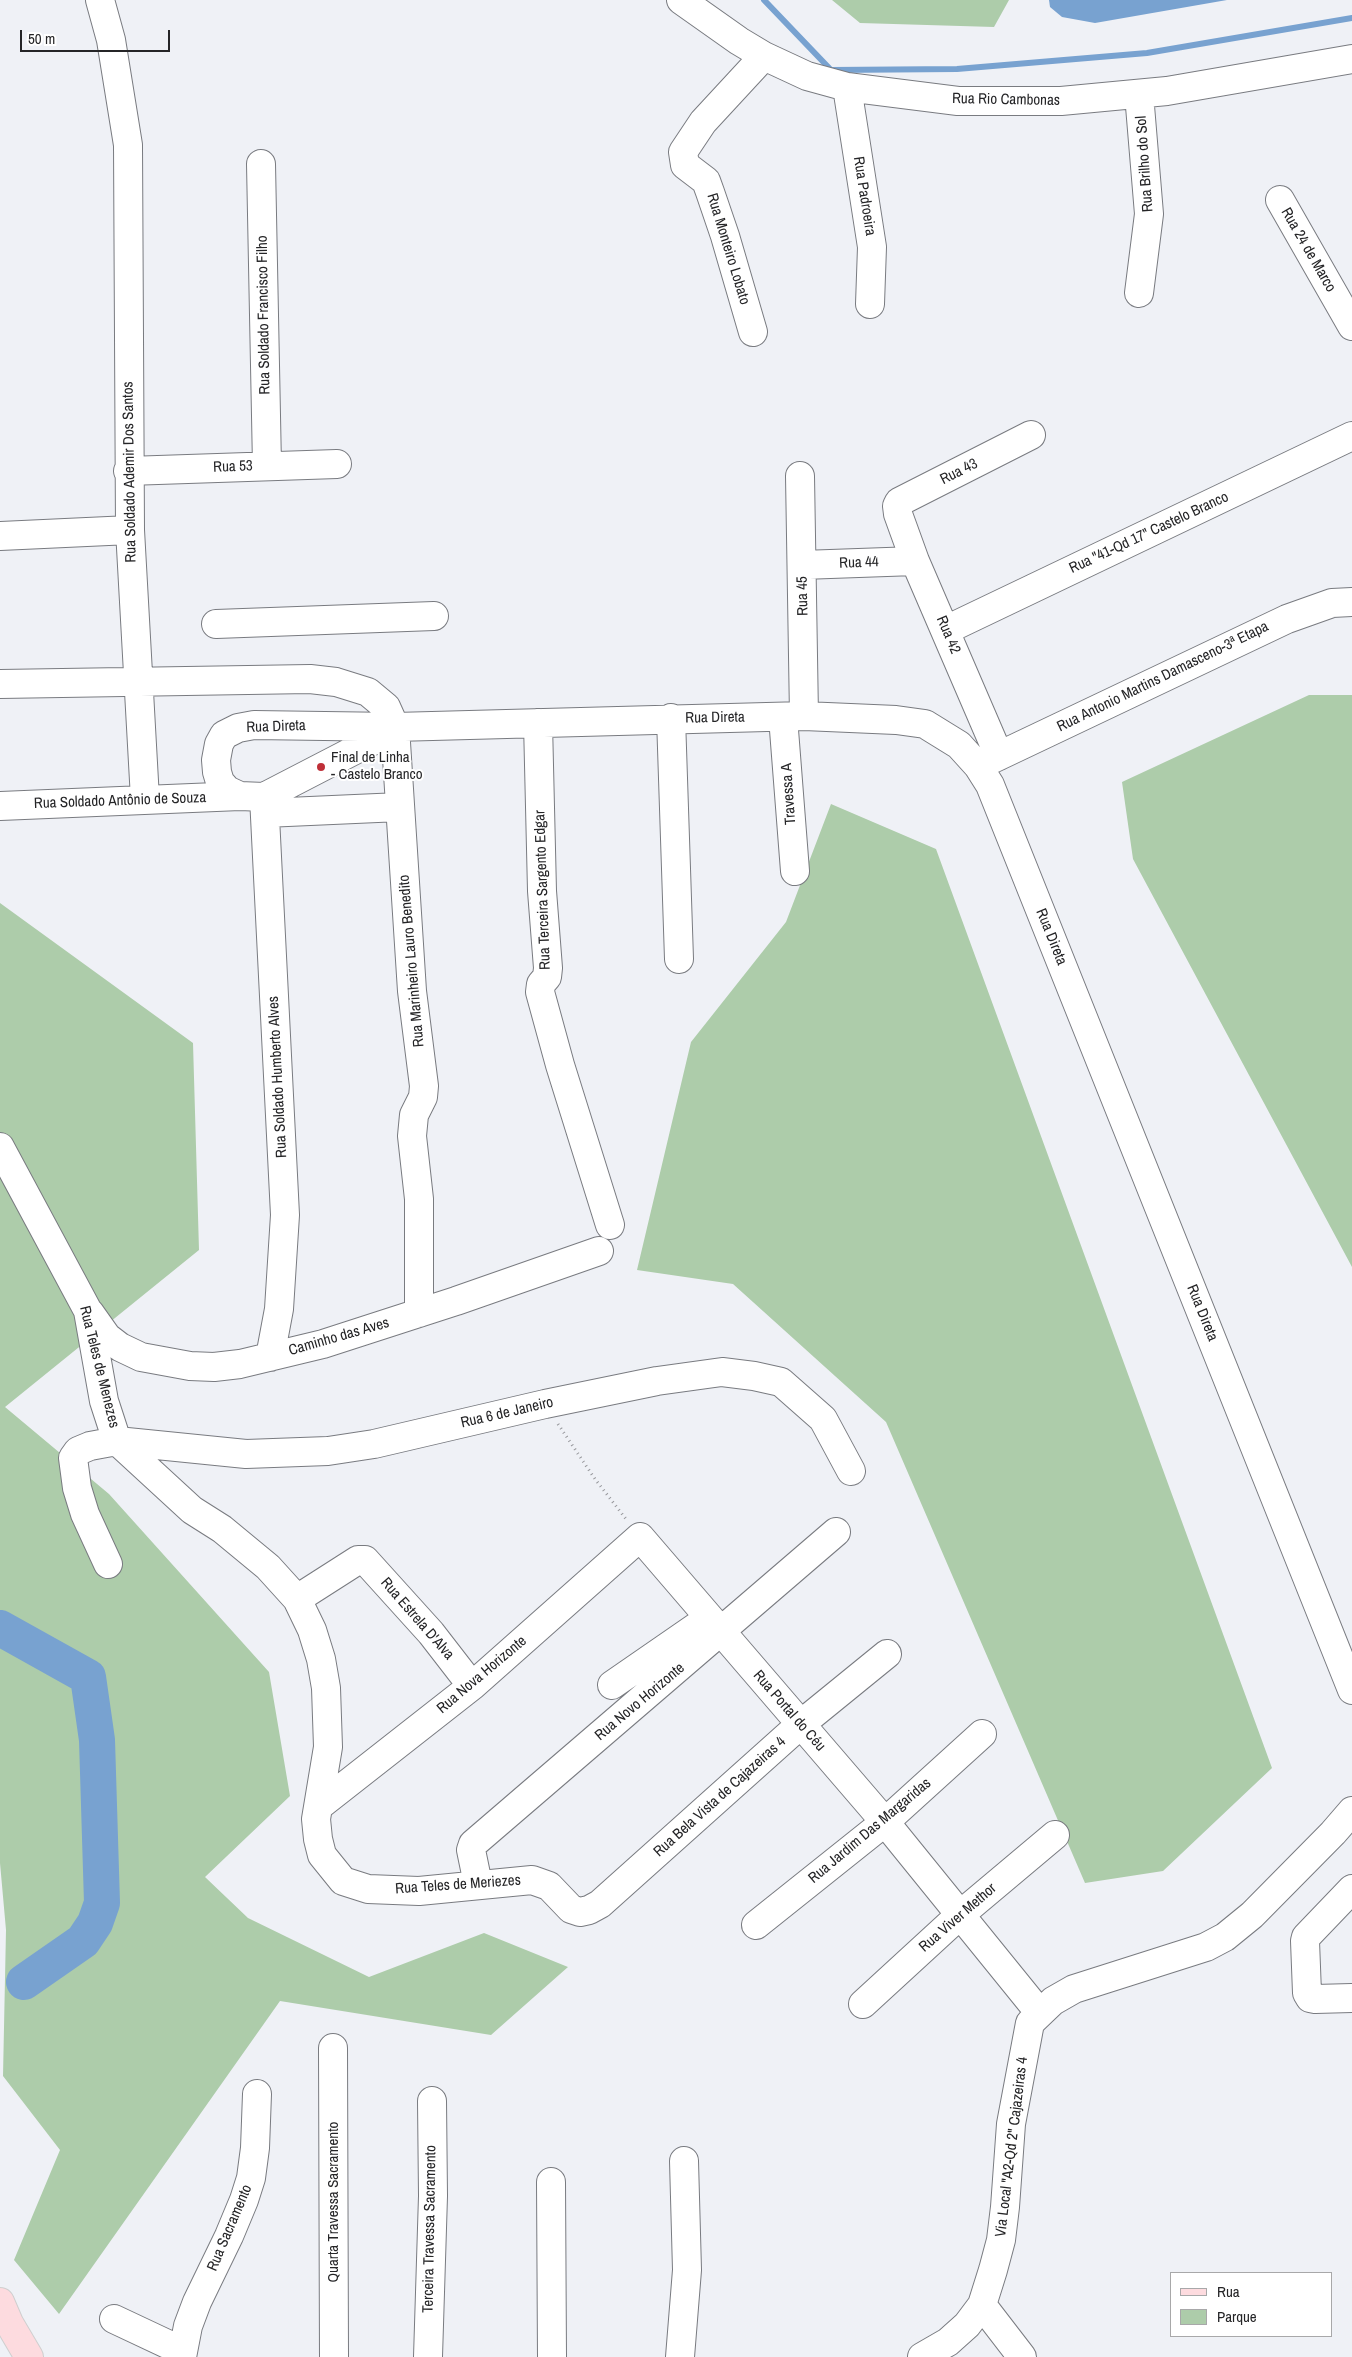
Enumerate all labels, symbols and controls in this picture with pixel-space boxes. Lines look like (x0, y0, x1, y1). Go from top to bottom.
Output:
scale bar (22, 20, 172, 52)
text: 50 m (28, 28, 55, 49)
street label: Rua Rio Cambonas (952, 90, 1060, 110)
street label: Rua Brilho do Sol (1133, 115, 1157, 213)
street label: Rua Padroeira (849, 155, 879, 237)
street label: Rua Monteiro Lobato (703, 191, 753, 307)
street label: Rua 24 de Marco (1277, 205, 1339, 295)
street label: Rua Soldado Francisco Filho (254, 235, 274, 395)
street label: Rua Soldado Ademir Dos Santos (119, 381, 141, 563)
street label: Rua 43 (937, 455, 981, 489)
street label: Rua 53 (213, 457, 253, 477)
street label: Rua "41-Qd 17" Castelo Branco (1067, 488, 1231, 578)
street label: Rua 44 (839, 553, 879, 573)
street label: Rua 45 (794, 576, 812, 616)
street label: Rua 42 (932, 613, 964, 657)
street label: Rua Antonio Martins Damasceno-3ª Etapa (1054, 618, 1272, 736)
street label: Rua Direta (685, 708, 745, 728)
street label: Rua Direta (246, 717, 306, 737)
place label: Final de Linha - Castelo Branco (331, 749, 423, 784)
marker: Final de Linha - Castelo Branco (315, 761, 327, 773)
street label: Travessa A (778, 763, 800, 825)
street label: Rua Soldado Antônio de Souza (34, 789, 206, 813)
street label: Rua Terceira Sargento Edgar (531, 810, 555, 970)
street label: Rua Marinheiro Lauro Benedito (395, 874, 429, 1048)
street label: Rua Direta (1032, 906, 1070, 968)
street label: Rua Soldado Humberto Alves (265, 996, 291, 1158)
street label: Rua Direta (1183, 1282, 1221, 1344)
street label: Rua Teles de Menezes (75, 1304, 123, 1430)
street label: Caminho das Aves (287, 1314, 391, 1360)
street label: Rua 6 de Janeiro (459, 1394, 555, 1432)
street label: Rua Estrela D'Alva (376, 1574, 458, 1664)
street label: Rua Nova Horizonte (434, 1632, 530, 1718)
street label: Rua Novo Horizonte (592, 1659, 688, 1745)
street label: Rua Portal do Céu (749, 1667, 829, 1755)
street label: Rua Bela Vista de Cajazeiras 4 (650, 1733, 790, 1861)
street label: Rua Jardim Das Margaridas (805, 1774, 935, 1888)
street label: Rua Teles de Meriezes (395, 1872, 521, 1898)
street label: Rua Viver Methor (916, 1880, 1000, 1956)
street label: Via Local "A2-Qd 2" Cajazeiras 4 (992, 2056, 1032, 2238)
street label: Quarta Travessa Sacramento (325, 2122, 343, 2282)
street label: Terceira Travessa Sacramento (420, 2145, 440, 2313)
street label: Rua Sacramento (204, 2182, 256, 2274)
legend (1170, 2272, 1332, 2337)
text: Rua (1217, 2281, 1240, 2302)
text: Parque (1217, 2306, 1257, 2327)

